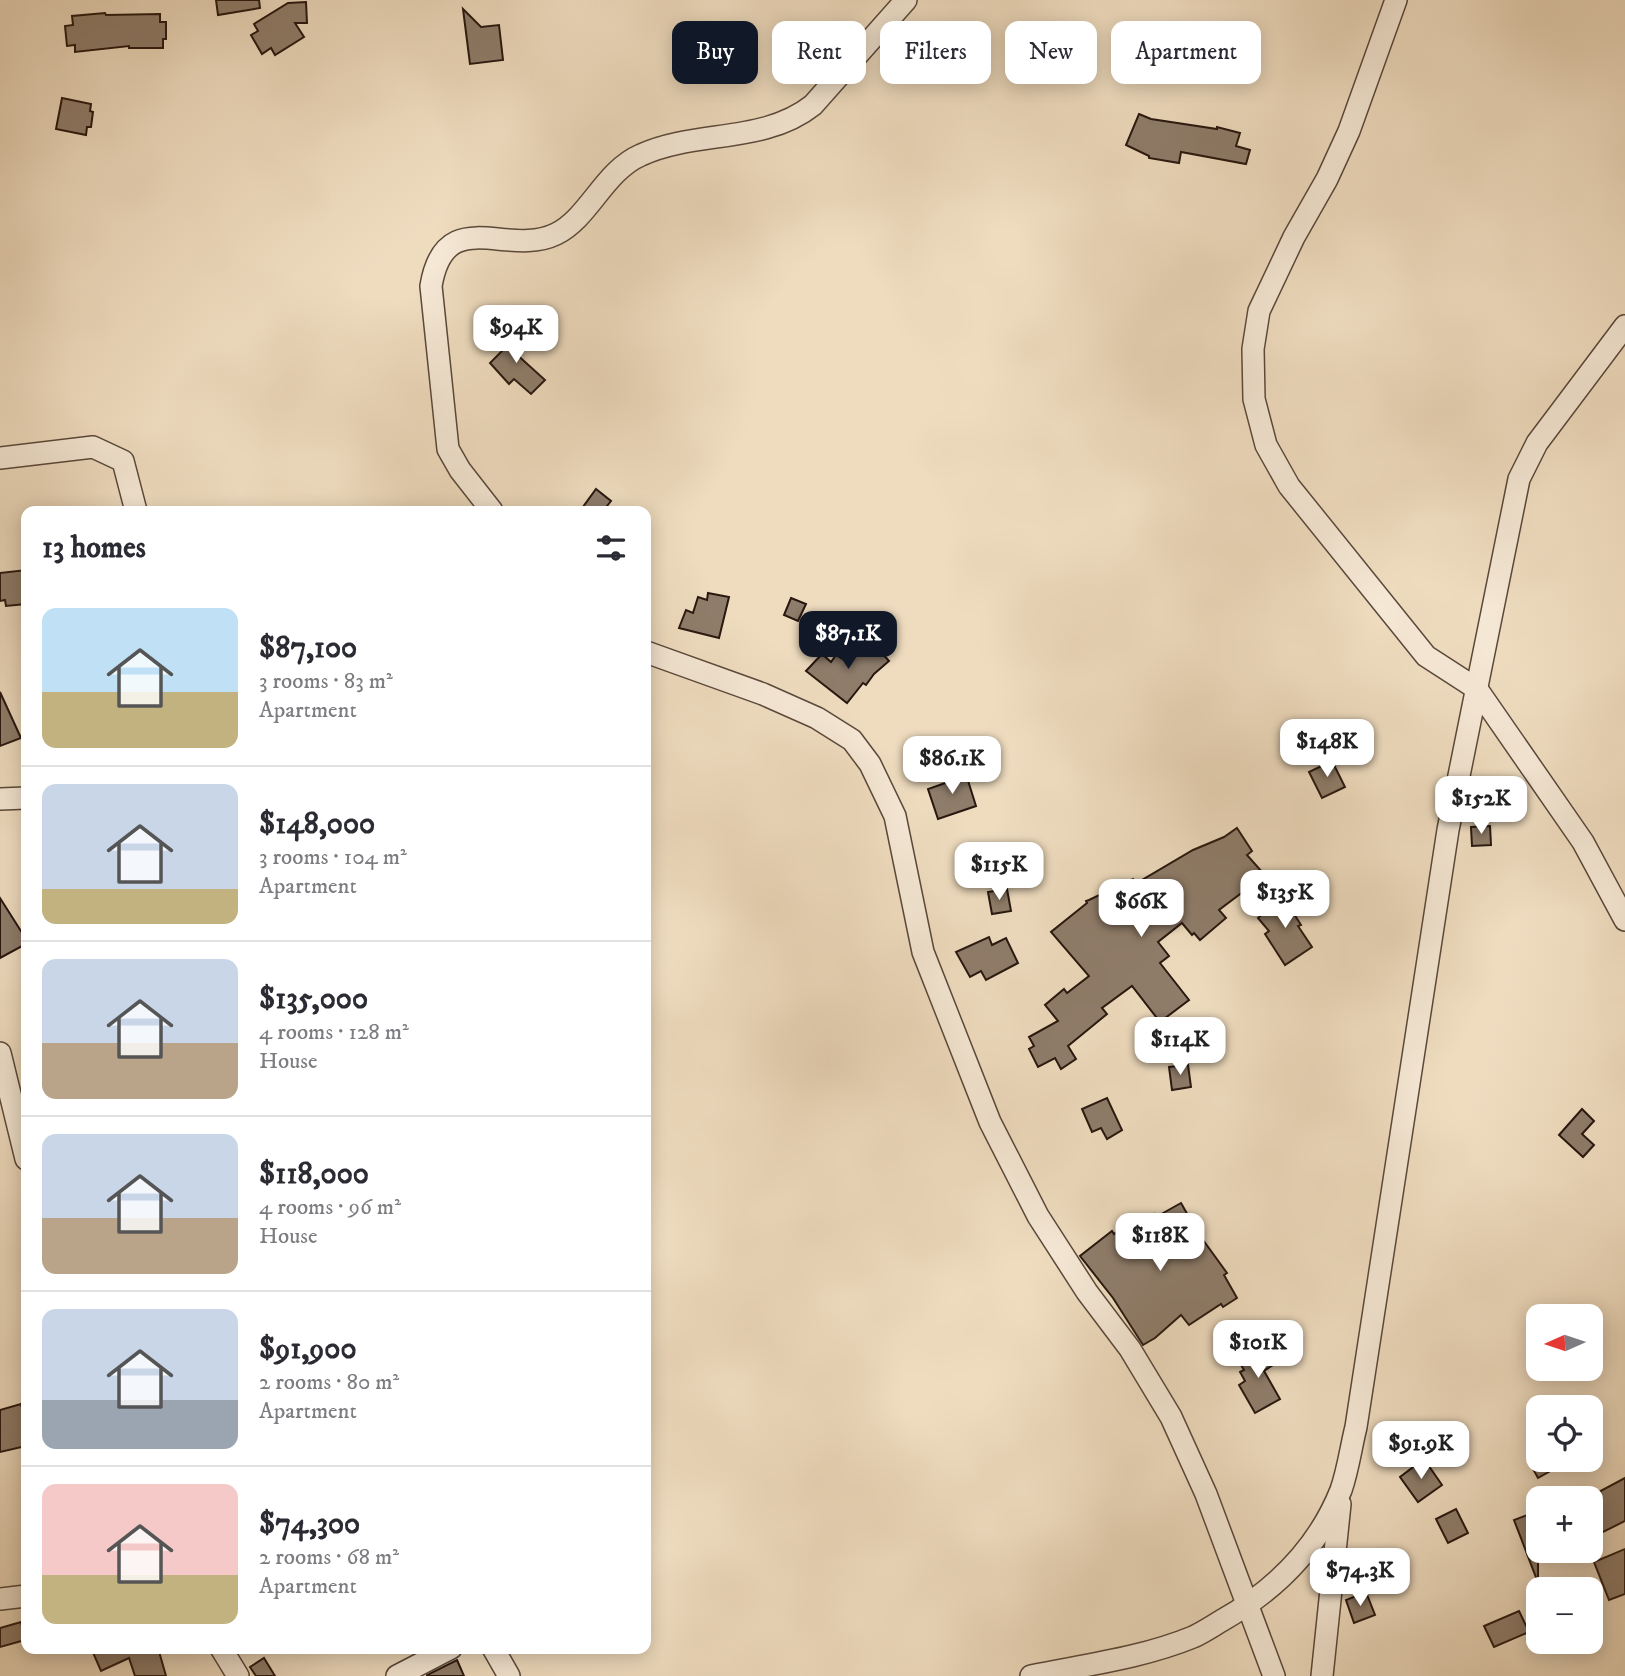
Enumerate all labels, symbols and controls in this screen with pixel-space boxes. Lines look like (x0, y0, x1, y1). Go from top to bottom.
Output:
chip: Buy (672, 21, 758, 84)
chip: Rent (772, 21, 866, 84)
chip: Filters (880, 21, 991, 84)
chip: New (1005, 21, 1097, 84)
chip: Apartment (1111, 21, 1261, 84)
pin: $94K (475, 306, 557, 365)
text: $94K (489, 313, 543, 342)
icon: filters (592, 529, 630, 567)
text: 13 homes (42, 530, 146, 567)
pin: $87.1K (791, 612, 905, 671)
text: $87.1K (815, 619, 881, 648)
text: $87,100 (259, 630, 357, 667)
icon: home (98, 636, 182, 720)
text: 3 rooms · 83 m² (259, 667, 393, 696)
text: Apartment (259, 696, 357, 725)
pin: $148K (1278, 720, 1376, 779)
text: $148K (1296, 727, 1358, 756)
pin: $86.1K (895, 736, 1009, 796)
text: $86.1K (919, 744, 985, 773)
pin: $152K (1432, 776, 1530, 836)
text: $152K (1451, 784, 1511, 813)
text: $148,000 (259, 806, 375, 843)
icon: home (98, 812, 182, 896)
pin: $115K (950, 842, 1048, 902)
text: 3 rooms · 104 m² (259, 843, 407, 872)
text: $115K (971, 850, 1027, 879)
pin: $135K (1236, 870, 1334, 930)
text: Apartment (259, 872, 357, 901)
text: $135K (1256, 878, 1314, 907)
pin: $66K (1100, 880, 1182, 939)
text: $66K (1115, 887, 1167, 916)
text: $135,000 (259, 981, 368, 1018)
icon: home (98, 987, 182, 1071)
text: 4 rooms · 128 m² (259, 1018, 409, 1047)
pin: $114K (1131, 1018, 1229, 1077)
text: $114K (1151, 1025, 1209, 1054)
text: House (259, 1047, 317, 1076)
text: $118,000 (259, 1156, 369, 1193)
icon: home (98, 1162, 182, 1246)
text: 4 rooms · 96 m² (259, 1193, 401, 1222)
pin: $118K (1111, 1214, 1209, 1273)
text: $118K (1131, 1221, 1189, 1250)
text: House (259, 1222, 317, 1251)
north arrow (1526, 1304, 1603, 1381)
map controls (1526, 1304, 1603, 1654)
pin: $101K (1209, 1320, 1307, 1380)
text: $101K (1229, 1328, 1287, 1357)
text: $91,900 (259, 1331, 357, 1368)
icon: home (98, 1337, 182, 1421)
text: 2 rooms · 80 m² (259, 1368, 399, 1397)
button: locate (1526, 1395, 1603, 1472)
text: Apartment (259, 1397, 357, 1426)
pin: $91.9K (1364, 1422, 1478, 1481)
text: $91.9K (1388, 1429, 1454, 1458)
button: + (1526, 1486, 1603, 1563)
text: $74,300 (259, 1506, 360, 1543)
icon: home (98, 1512, 182, 1596)
text: 2 rooms · 68 m² (259, 1543, 399, 1572)
pin: $74.3K (1303, 1548, 1417, 1608)
text: $74.3K (1326, 1556, 1394, 1585)
text: Apartment (259, 1572, 357, 1601)
button: − (1526, 1577, 1603, 1654)

